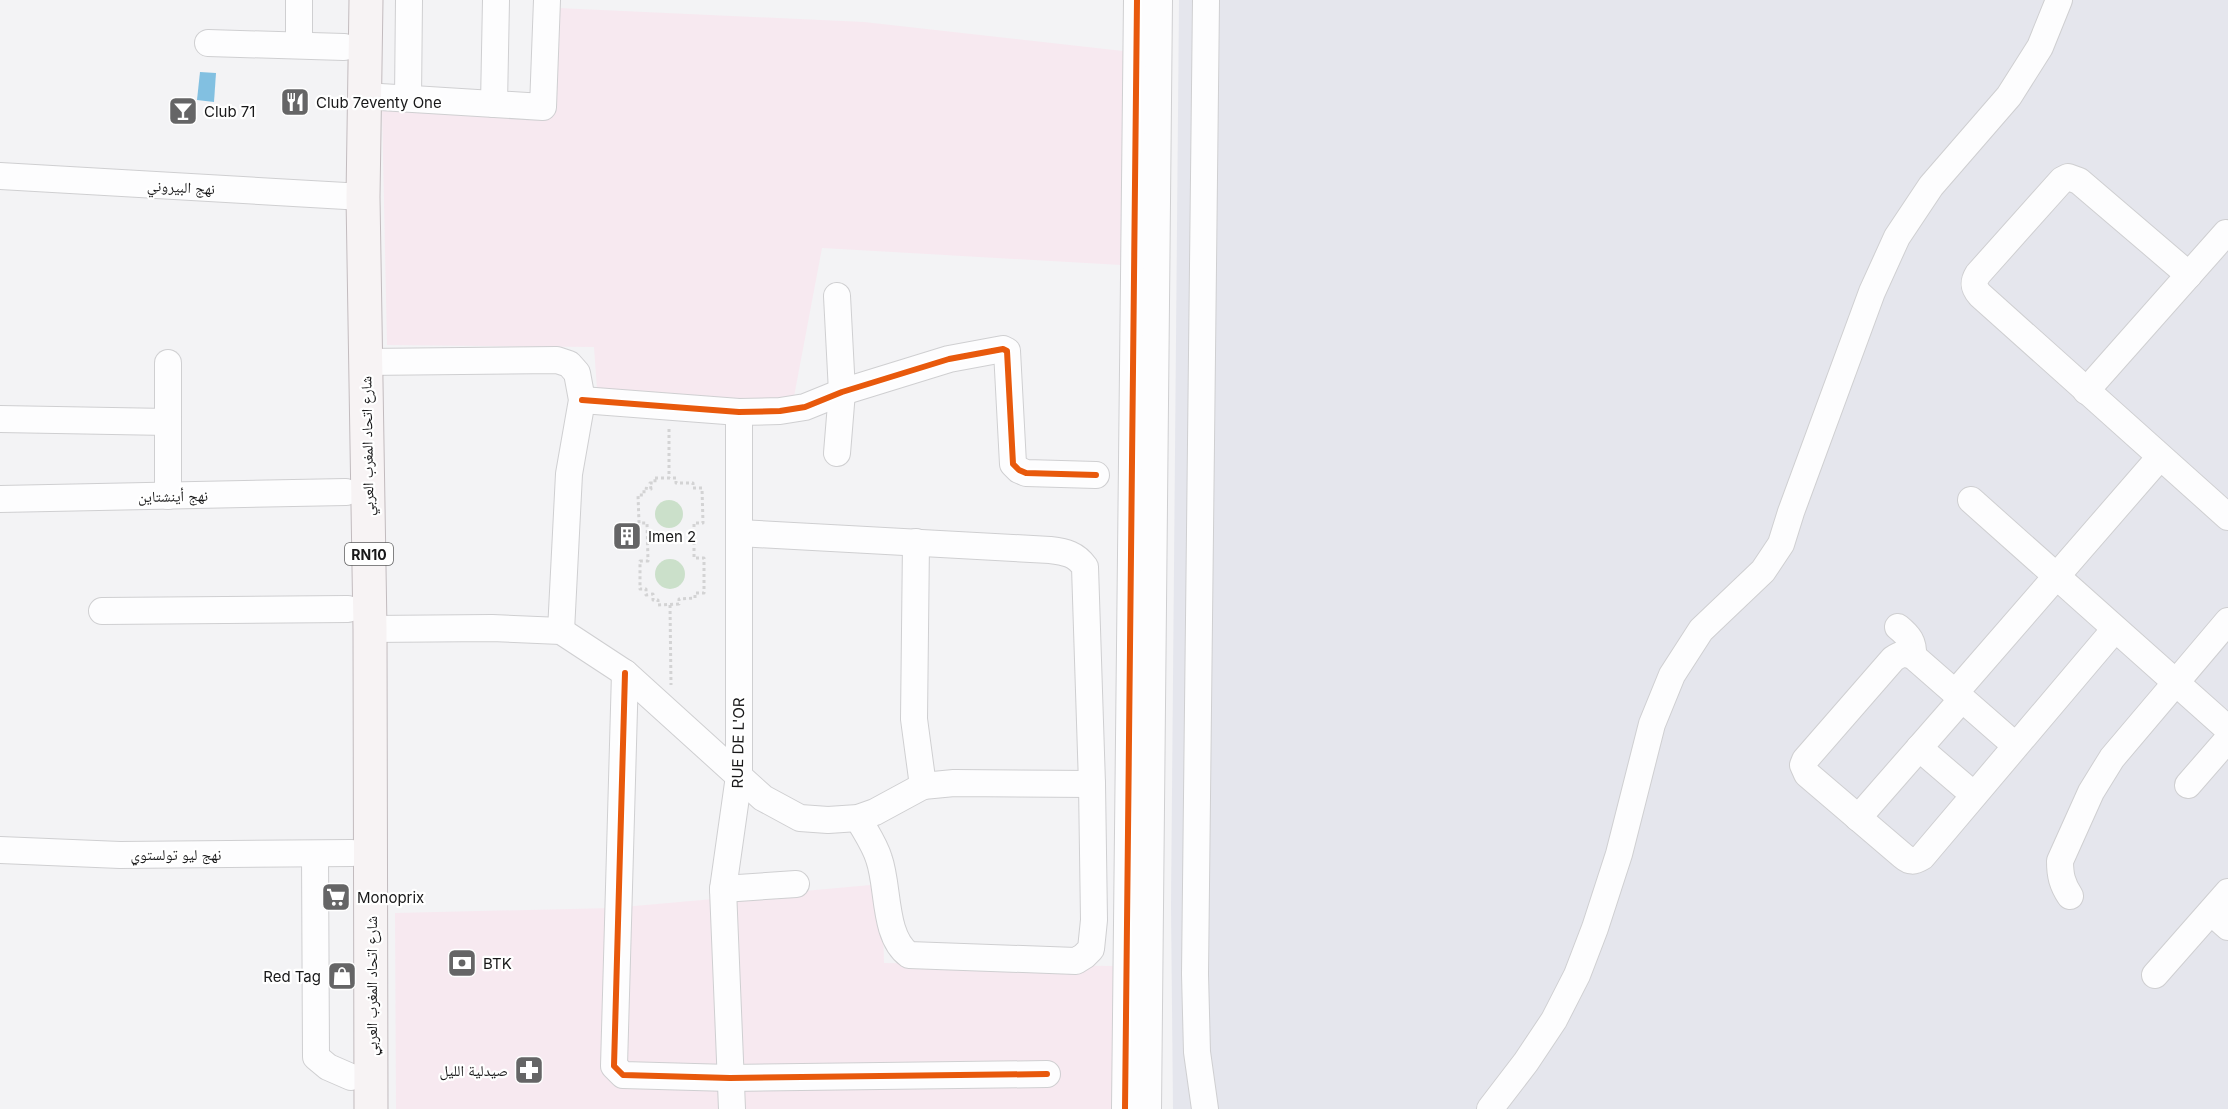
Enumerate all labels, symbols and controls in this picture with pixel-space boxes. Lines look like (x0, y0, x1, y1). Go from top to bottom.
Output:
restaurant icon: Club 7eventy One (279, 86, 311, 118)
place label: Club 7eventy One (316, 93, 442, 112)
bar icon: Club 71 (167, 95, 199, 127)
place label: Club 71 (204, 102, 255, 121)
street label: نهج البيروني (146, 176, 215, 201)
street label: شارع اتحاد المغرب العربي (356, 376, 381, 516)
street label: نهج أينشتاين (138, 486, 208, 507)
building icon: Imen 2 (611, 520, 643, 552)
place label: Imen 2 (648, 527, 696, 546)
road number: RN10 (345, 543, 393, 565)
street label: RUE DE L'OR (728, 697, 748, 789)
street label: نهج ليو تولستوي (131, 845, 221, 866)
supermarket icon: Monoprix (320, 881, 352, 913)
place label: Monoprix (357, 888, 424, 907)
street label: شارع اتحاد المغرب العربي (362, 916, 383, 1056)
bank icon: BTK (446, 947, 478, 979)
place label: BTK (483, 954, 512, 973)
shop icon: Red Tag (326, 960, 358, 992)
place label: Red Tag (263, 967, 321, 986)
pharmacy icon: صيدلية الليل (513, 1054, 545, 1086)
place label: صيدلية الليل (439, 1061, 508, 1081)

